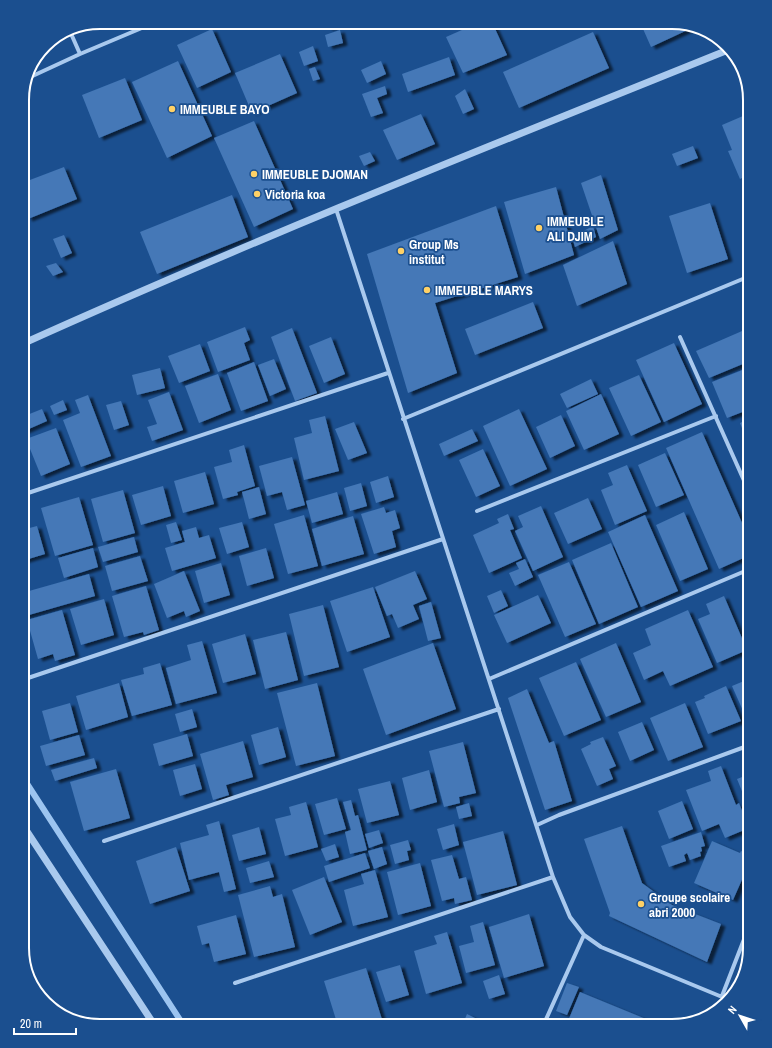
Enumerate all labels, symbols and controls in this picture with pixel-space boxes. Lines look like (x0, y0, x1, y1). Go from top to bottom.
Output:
place label: IMMEUBLE BAYO (180, 101, 270, 118)
marker: IMMEUBLE BAYO (167, 104, 177, 114)
place label: IMMEUBLE DJOMAN (262, 166, 368, 183)
marker: IMMEUBLE DJOMAN (249, 169, 259, 179)
place label: Victoria koa (265, 186, 325, 203)
marker: Victoria koa (252, 189, 262, 199)
place label: IMMEUBLE ALI DJIM (547, 213, 604, 245)
marker: IMMEUBLE ALI DJIM (534, 223, 544, 233)
place label: Group Ms institut (409, 236, 459, 268)
marker: Group Ms institut (396, 246, 406, 256)
place label: IMMEUBLE MARYS (435, 282, 533, 299)
marker: IMMEUBLE MARYS (422, 285, 432, 295)
place label: Groupe scolaire abri 2000 (649, 889, 730, 921)
marker: Groupe scolaire abri 2000 (636, 899, 646, 909)
north arrow (720, 996, 760, 1036)
text: N (725, 1003, 740, 1017)
scale bar (14, 1010, 76, 1036)
text: 20 m (20, 1016, 42, 1032)

